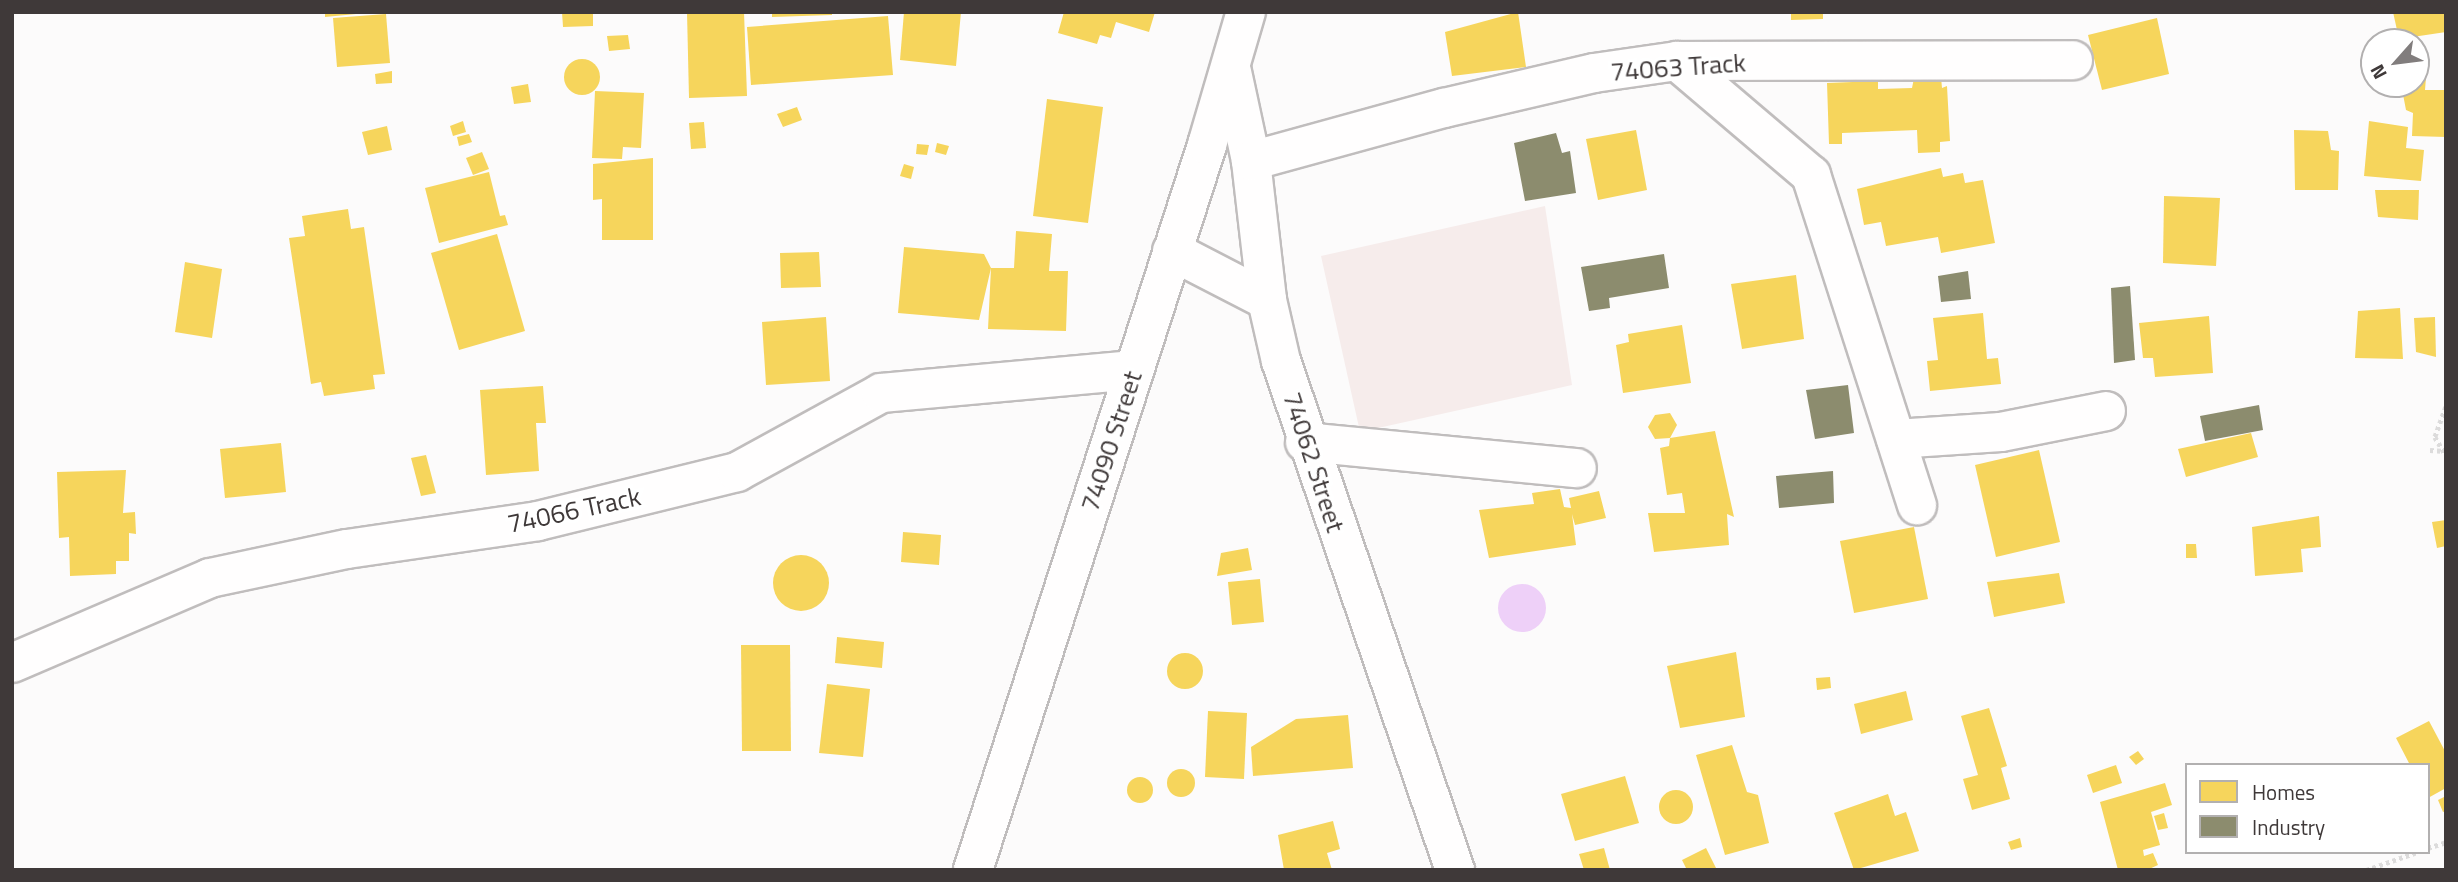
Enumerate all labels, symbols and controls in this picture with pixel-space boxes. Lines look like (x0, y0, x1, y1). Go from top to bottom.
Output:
north arrow (2360, 28, 2430, 98)
street label: 74063 Track (1609, 47, 1747, 87)
text: N (2362, 60, 2394, 85)
street label: 74090 Street (1074, 367, 1148, 515)
street label: 74062 Street (1277, 388, 1351, 536)
street label: 74066 Track (504, 481, 644, 539)
legend (2185, 763, 2430, 854)
text: Homes (2252, 776, 2315, 808)
text: Industry (2252, 811, 2325, 843)

